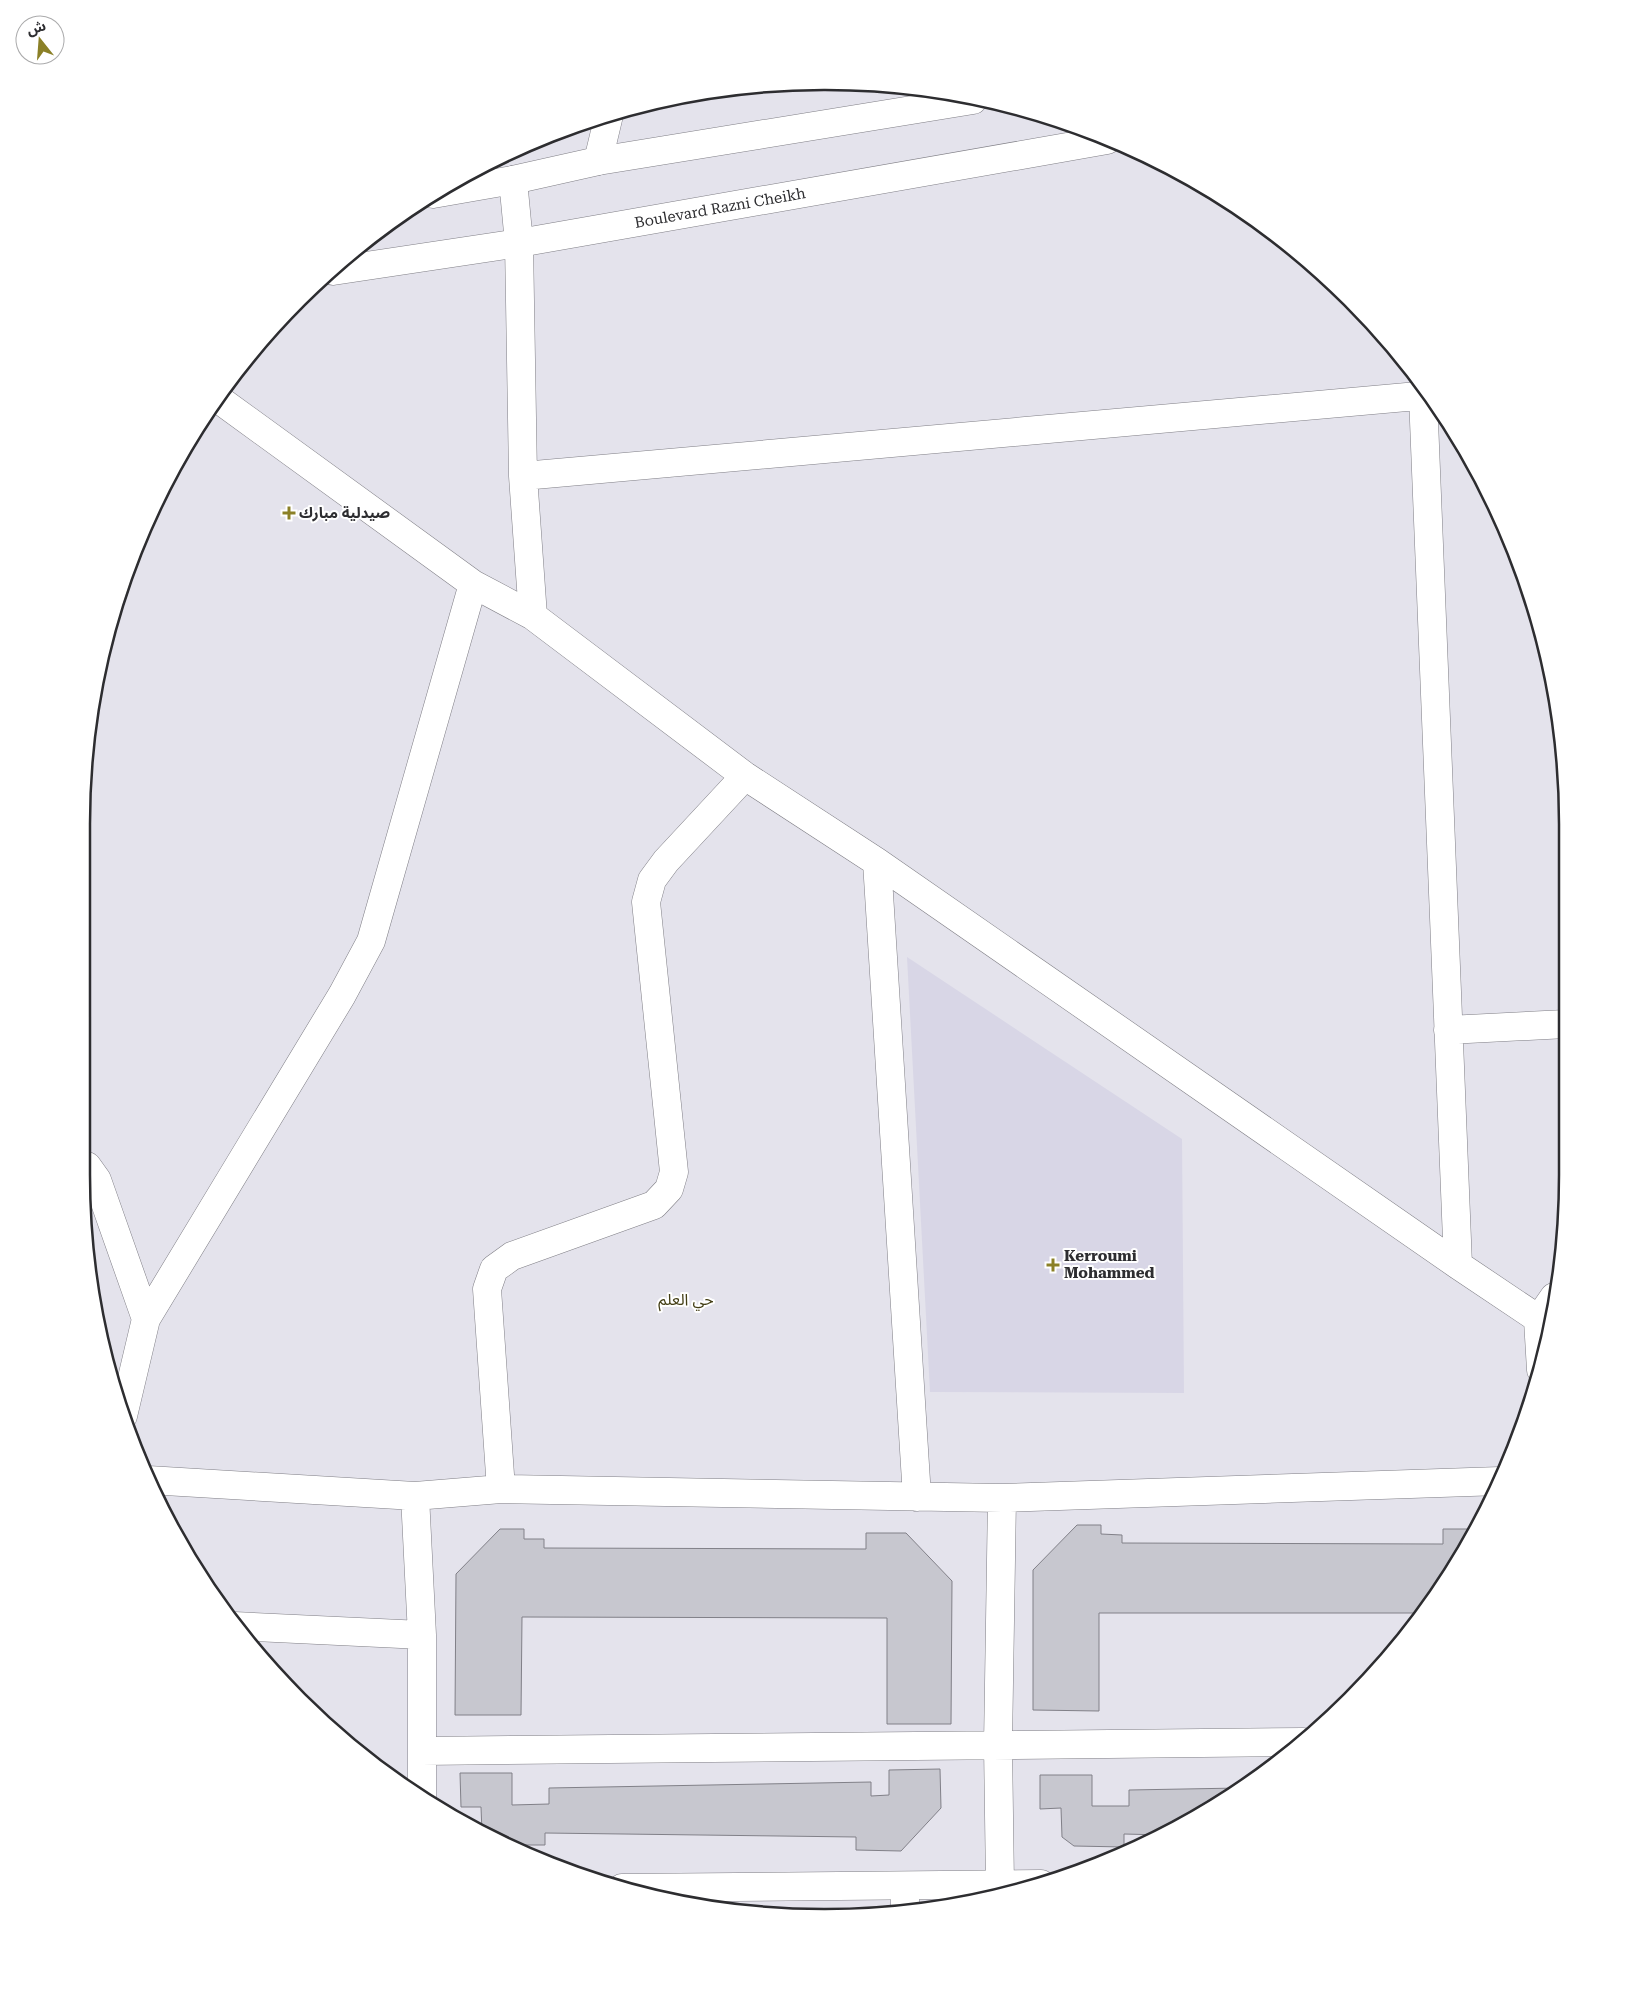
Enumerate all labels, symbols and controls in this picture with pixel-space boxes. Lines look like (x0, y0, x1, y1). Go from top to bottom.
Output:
north arrow (15, 15, 65, 65)
text: ش (25, 17, 48, 38)
street label: Boulevard Razni Cheikh (633, 184, 807, 232)
place label: صيدلية مبارك (299, 504, 390, 522)
marker: صيدلية مبارك (283, 507, 295, 519)
place label: Kerroumi Mohammed (1064, 1247, 1155, 1282)
marker: Kerroumi Mohammed (1046, 1258, 1060, 1272)
district label: حي العلم (658, 1290, 714, 1312)

